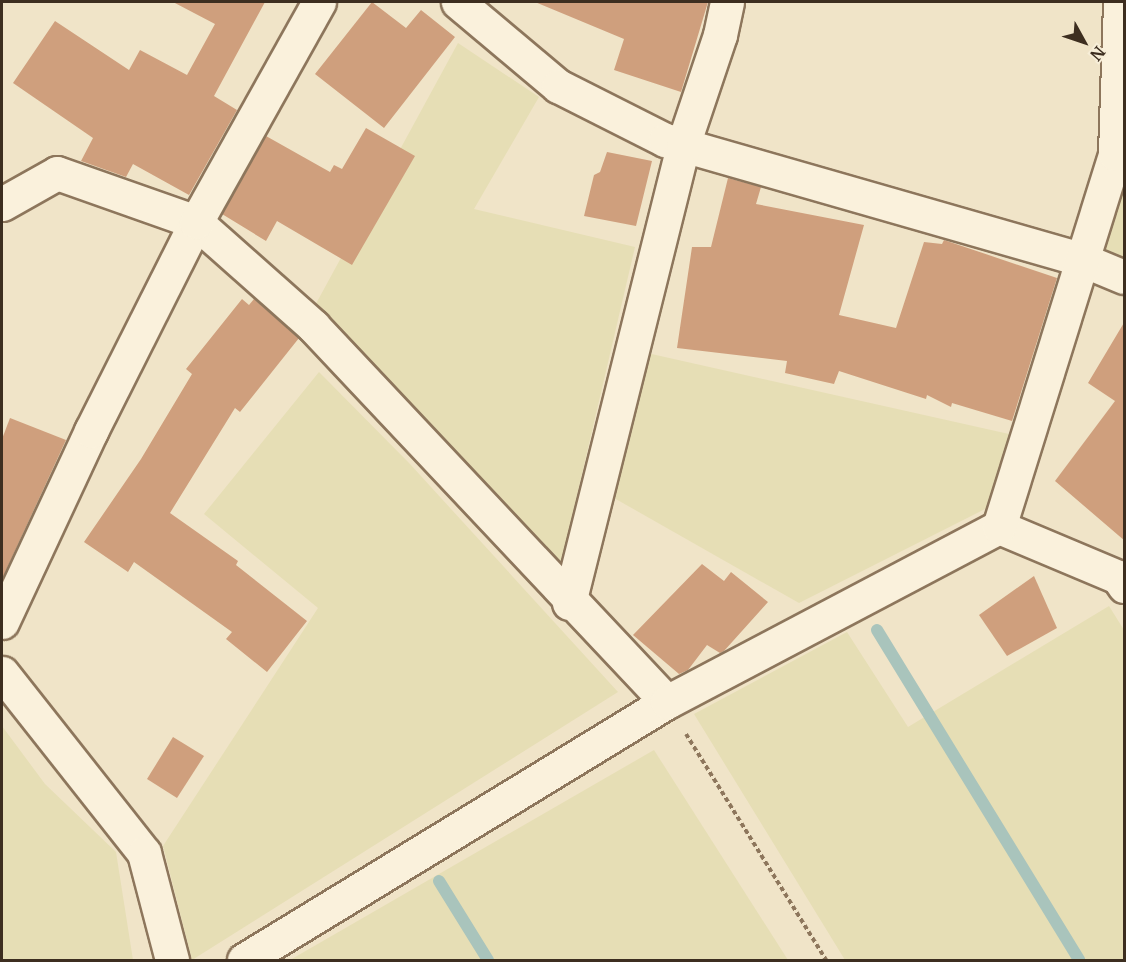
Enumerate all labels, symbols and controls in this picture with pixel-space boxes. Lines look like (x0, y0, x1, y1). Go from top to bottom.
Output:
north arrow (1054, 12, 1114, 72)
text: N (1086, 42, 1110, 65)

